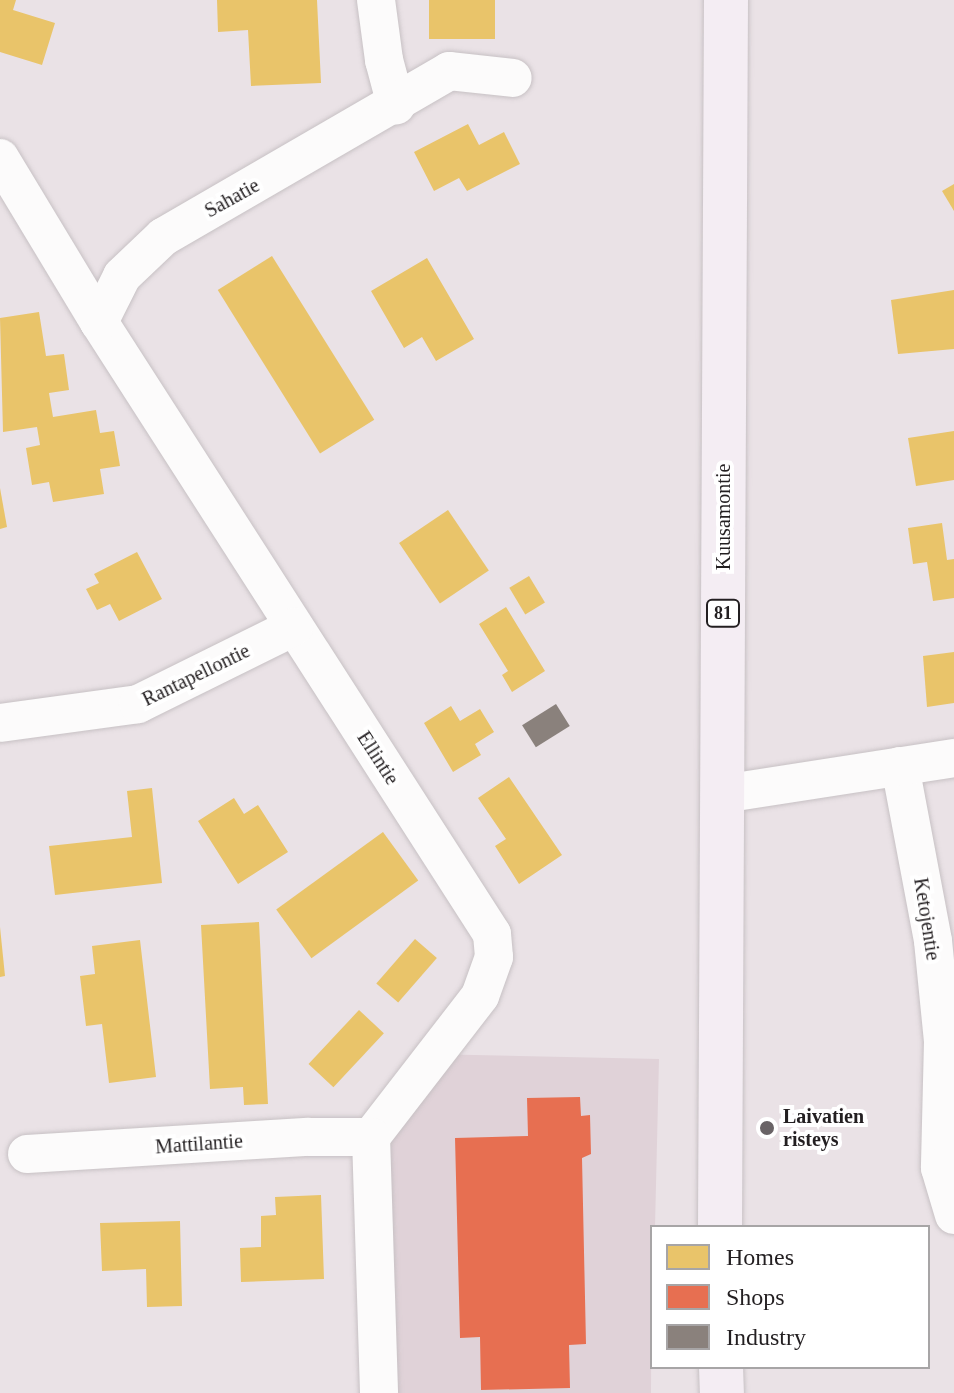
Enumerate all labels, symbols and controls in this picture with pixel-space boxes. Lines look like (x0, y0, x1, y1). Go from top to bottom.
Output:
street label: Sahatie (200, 173, 264, 223)
street label: Kuusamontie (711, 464, 735, 570)
road number: 81 (705, 599, 741, 627)
street label: Rantapellontie (138, 639, 254, 711)
street label: Ellintie (352, 727, 404, 789)
street label: Ketojentie (909, 876, 945, 962)
place label: Laivatien risteys (783, 1104, 864, 1151)
marker: Laivatien risteys (758, 1119, 776, 1137)
street label: Mattilantie (154, 1129, 244, 1159)
legend (650, 1225, 930, 1369)
text: Homes (726, 1244, 794, 1270)
text: Shops (726, 1284, 785, 1310)
text: Industry (726, 1324, 806, 1350)

